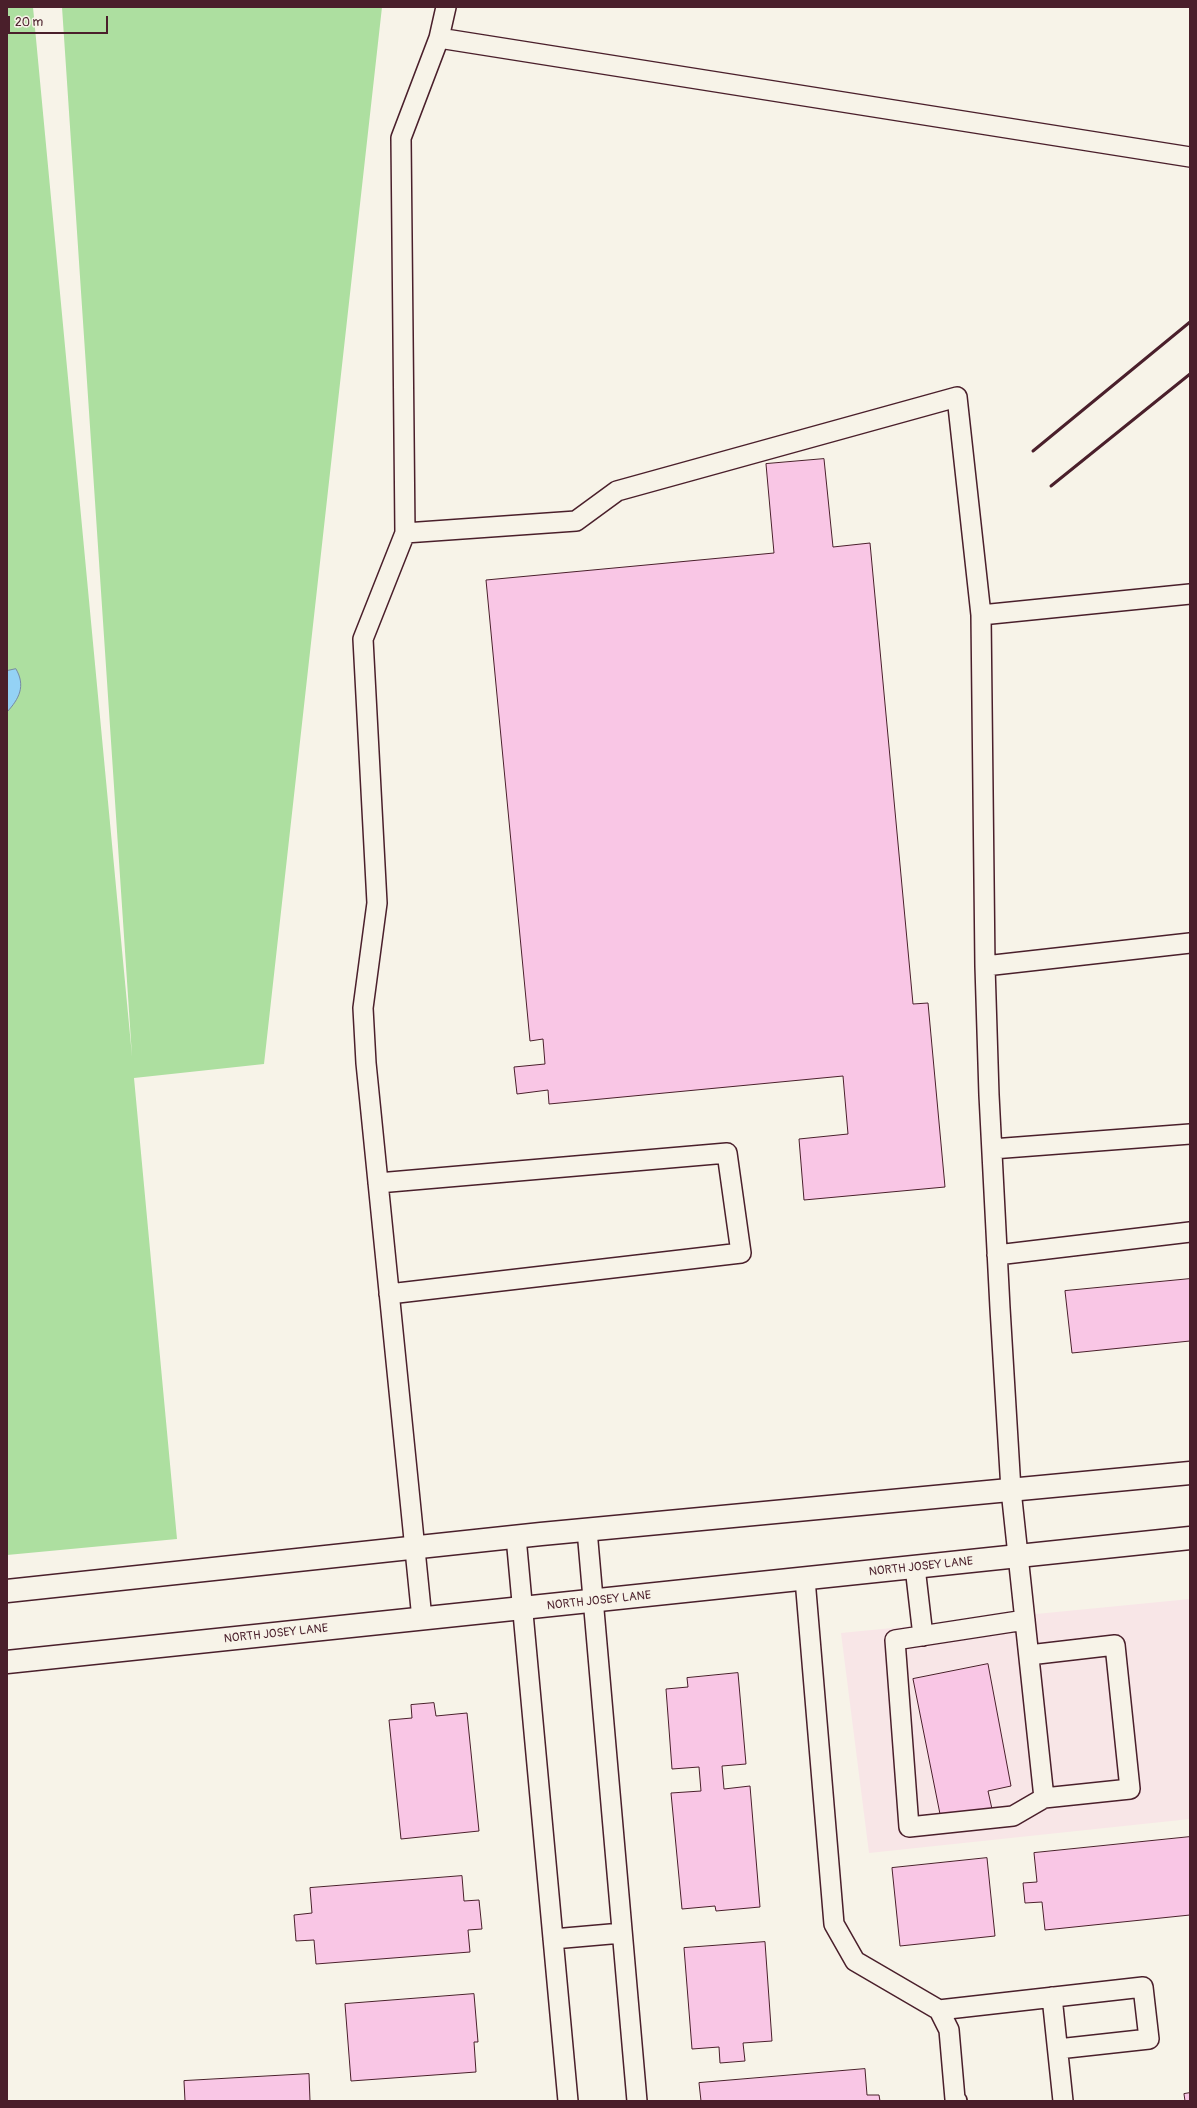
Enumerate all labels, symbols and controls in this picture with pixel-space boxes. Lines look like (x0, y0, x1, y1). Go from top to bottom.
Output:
scale bar (10, 8, 110, 34)
text: 20 m (15, 15, 43, 30)
street label: NORTH JOSEY LANE (868, 1554, 974, 1580)
street label: NORTH JOSEY LANE (546, 1588, 652, 1614)
street label: NORTH JOSEY LANE (223, 1621, 329, 1647)

